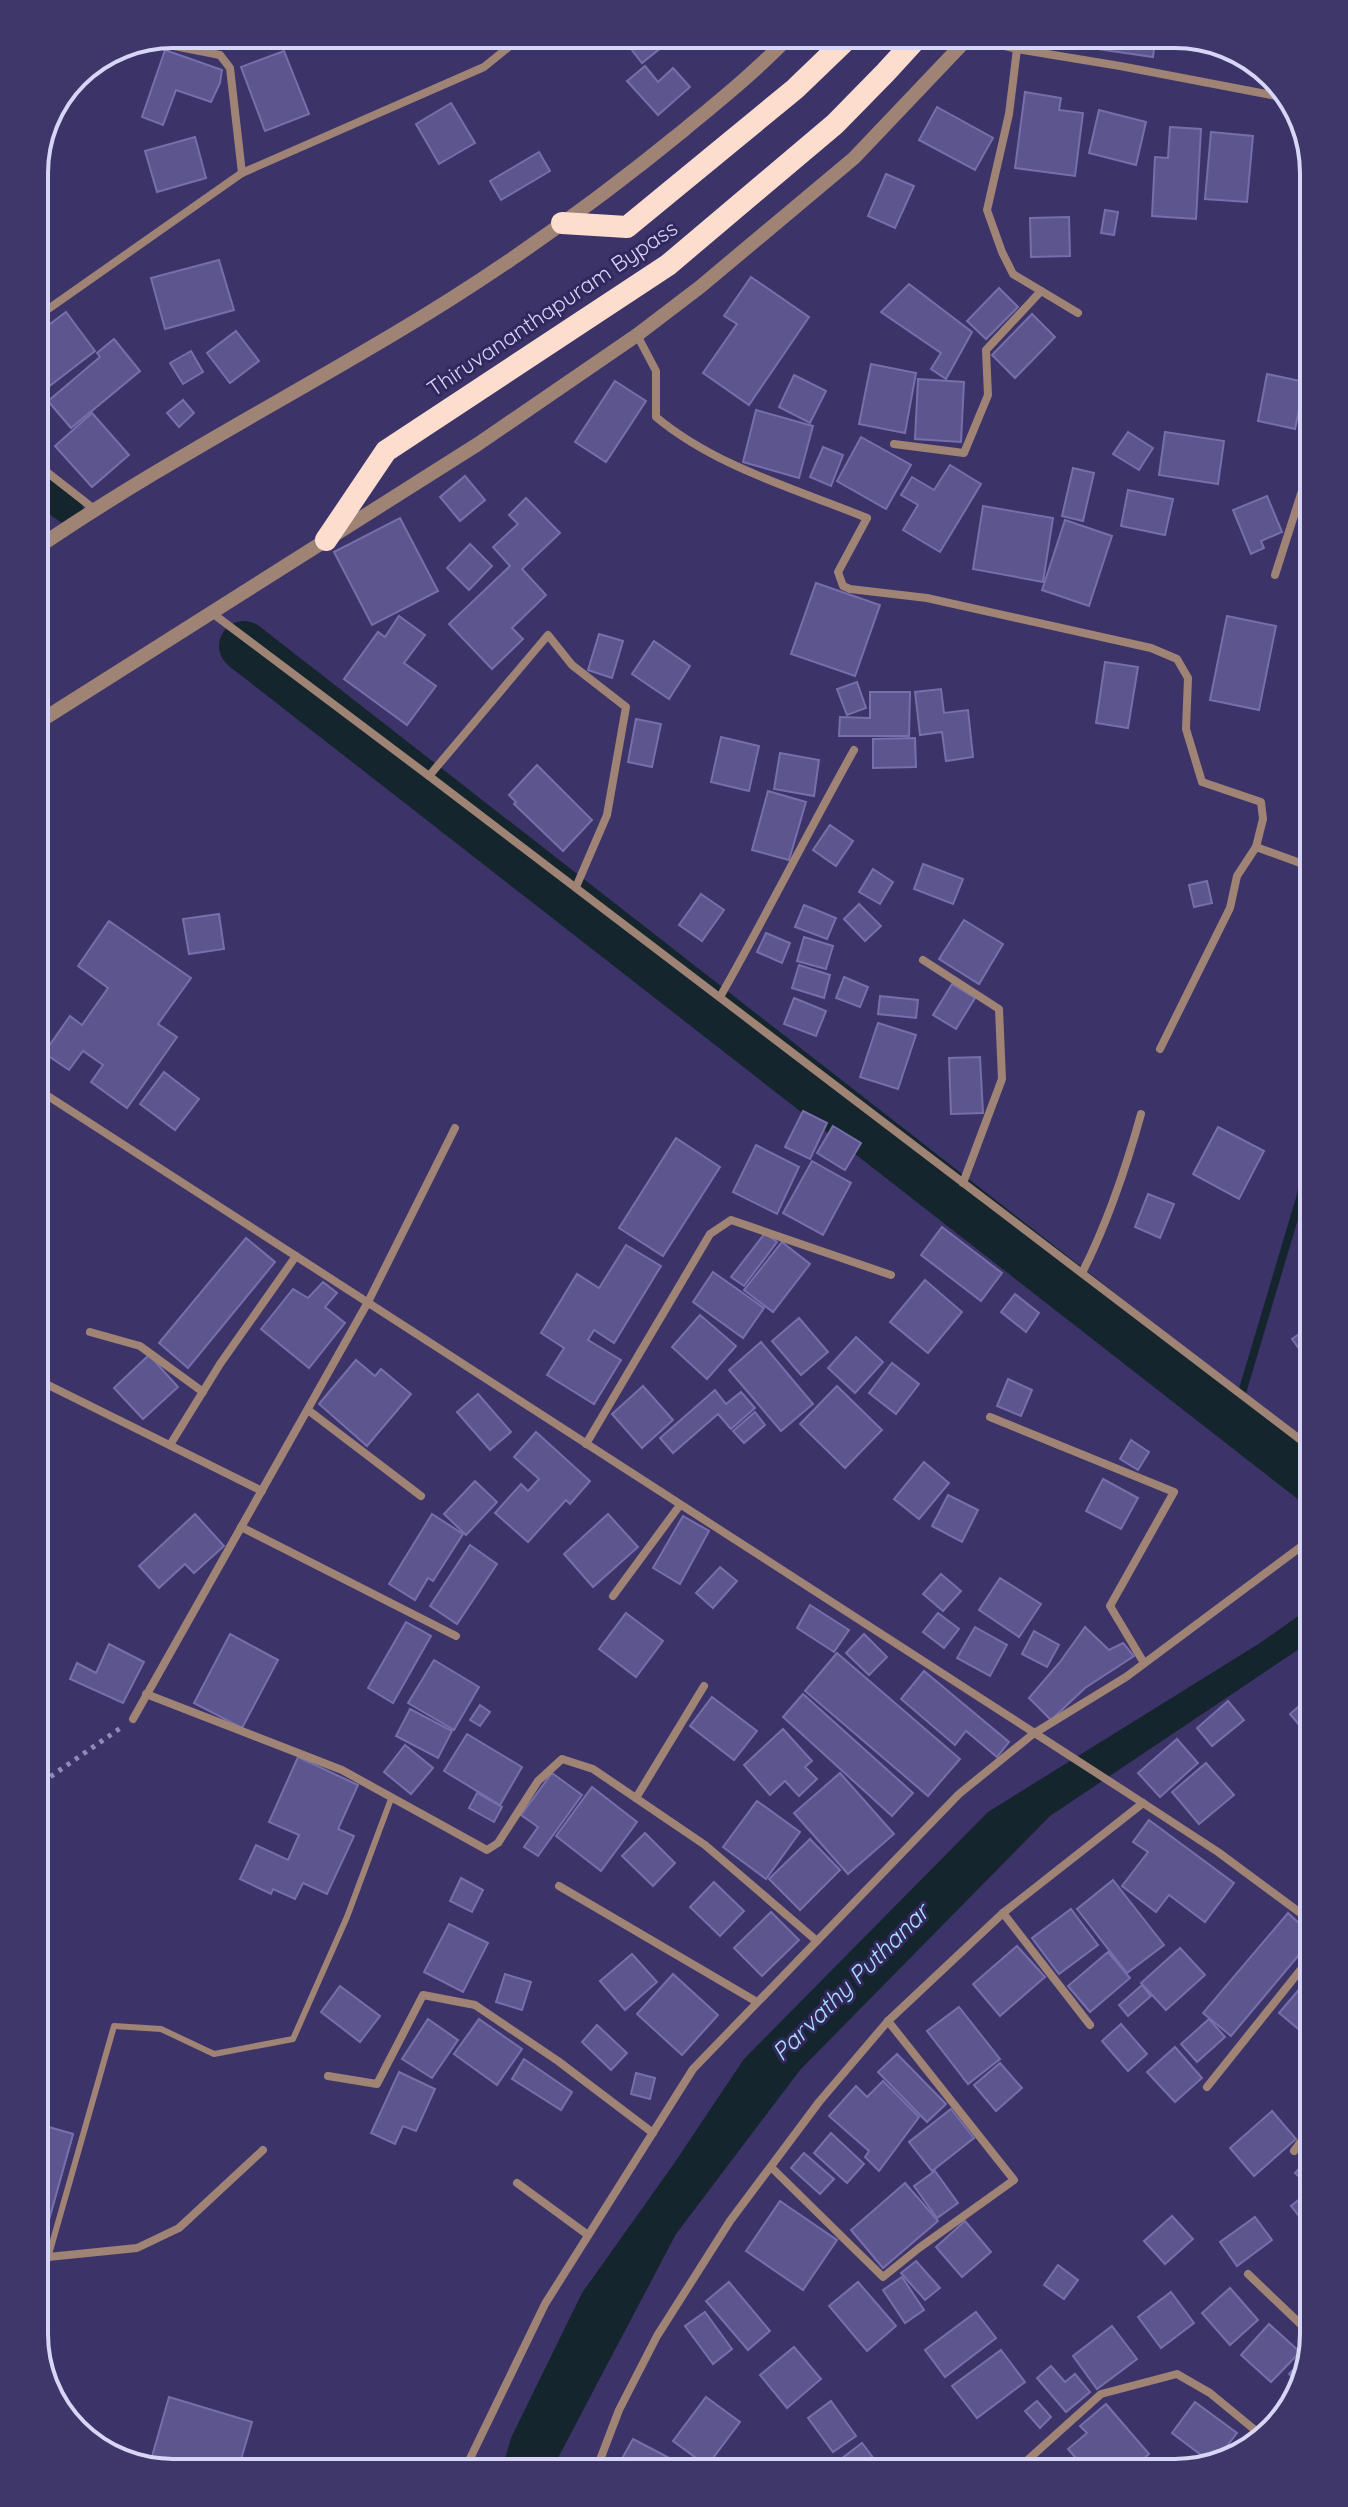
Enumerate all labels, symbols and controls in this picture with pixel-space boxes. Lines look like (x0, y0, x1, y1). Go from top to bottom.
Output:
street label: Thiruvananthapuram Bypass (421, 214, 683, 402)
water label: Parvathy Puthanar (765, 1895, 937, 2067)

